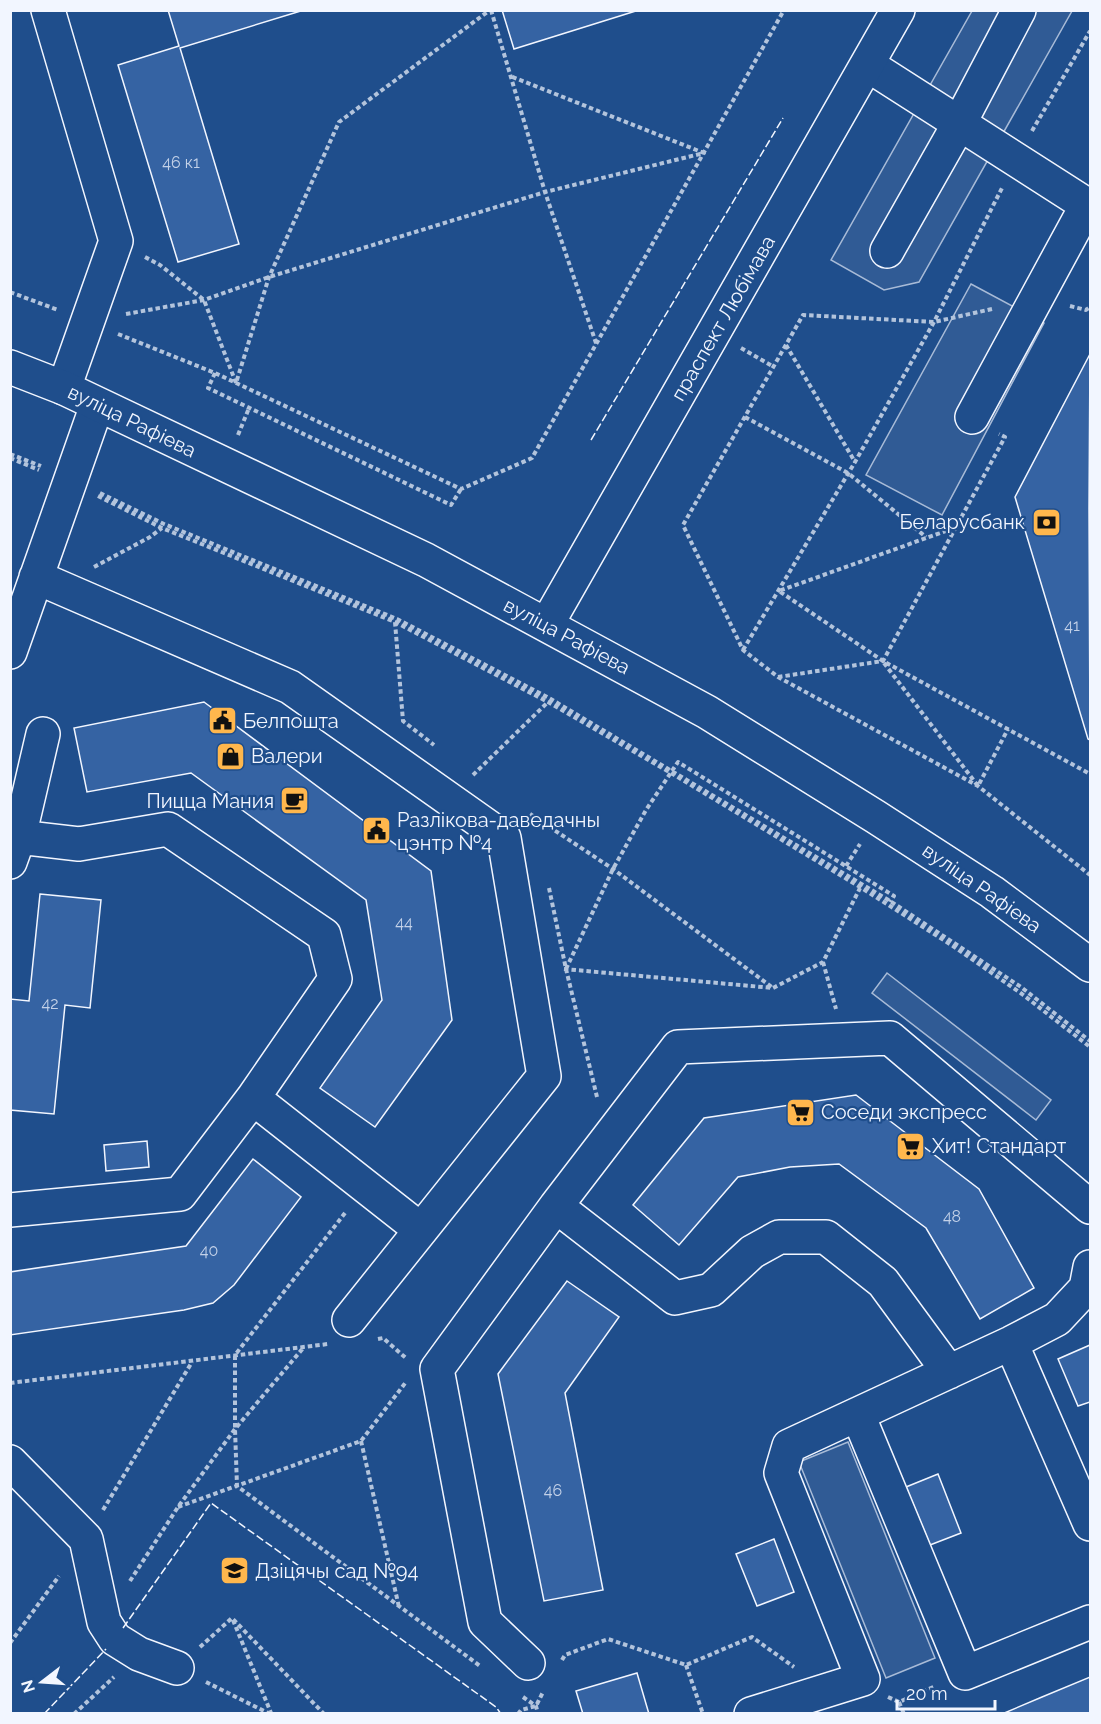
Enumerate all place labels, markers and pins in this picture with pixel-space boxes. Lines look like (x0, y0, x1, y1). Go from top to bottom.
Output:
bank icon: Беларусбанк (1030, 506, 1062, 538)
place label: Беларусбанк (899, 510, 1025, 534)
public building icon: Белпошта (206, 705, 238, 737)
place label: Белпошта (243, 709, 339, 733)
shop icon: Валери (214, 740, 246, 772)
place label: Валери (251, 744, 323, 768)
cafe icon: Пицца Мания (279, 785, 311, 817)
place label: Пицца Мания (146, 789, 274, 813)
place label: Разлікова-даведачны цэнтр №4 (397, 808, 600, 855)
public building icon: Разлікова-даведачны цэнтр №4 (360, 815, 392, 847)
supermarket icon: Соседи экспресс (784, 1096, 816, 1128)
place label: Соседи экспресс (821, 1100, 987, 1124)
supermarket icon: Хит! Стандарт (895, 1130, 927, 1162)
place label: Хит! Стандарт (932, 1134, 1067, 1158)
school or university icon: Дзіцячы сад №94 (218, 1555, 250, 1587)
place label: Дзіцячы сад №94 (255, 1559, 419, 1583)

